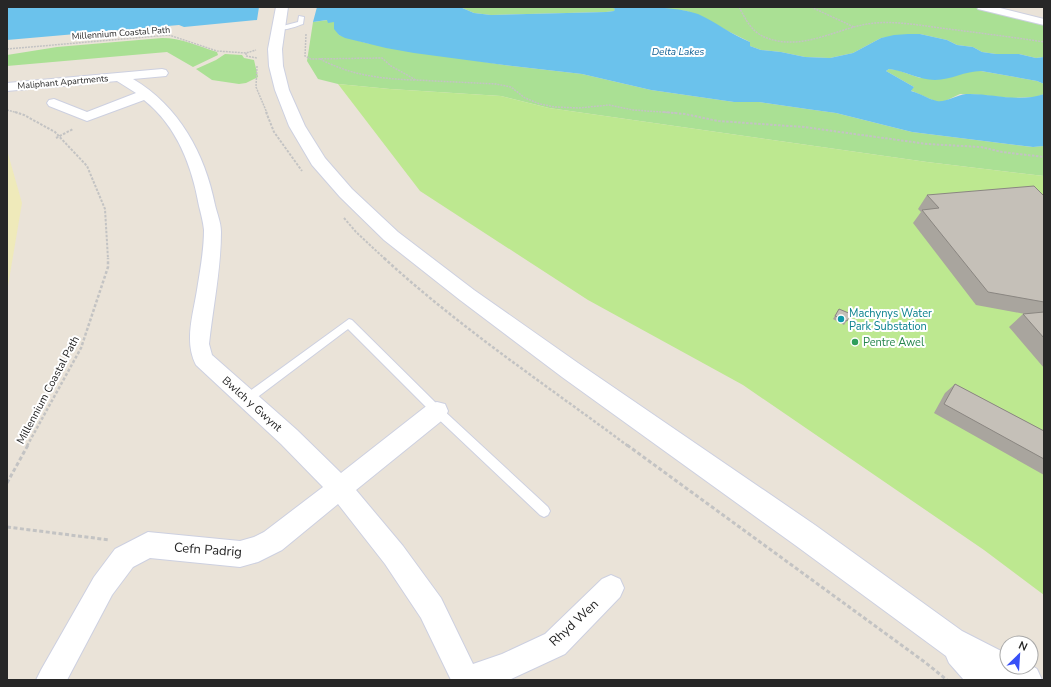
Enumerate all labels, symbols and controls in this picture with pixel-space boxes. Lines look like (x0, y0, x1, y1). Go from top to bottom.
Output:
street label: Millennium Coastal Path (71, 24, 171, 42)
water label: Delta Lakes (652, 45, 705, 59)
street label: Maliphant Apartments (17, 72, 109, 92)
place label: Machynys Water Park Substation (849, 306, 932, 334)
marker: Machynys Water Park Substation (836, 314, 846, 324)
street label: Millennium Coastal Path (13, 333, 83, 447)
place label: Pentre Awel (863, 335, 925, 350)
marker: Pentre Awel (850, 337, 860, 347)
street label: Bwlch y Gwynt (219, 373, 285, 435)
street label: Cefn Padrig (173, 539, 243, 561)
street label: Rhyd Wen (545, 595, 603, 651)
north arrow (999, 635, 1039, 675)
text: N (1016, 638, 1030, 655)

